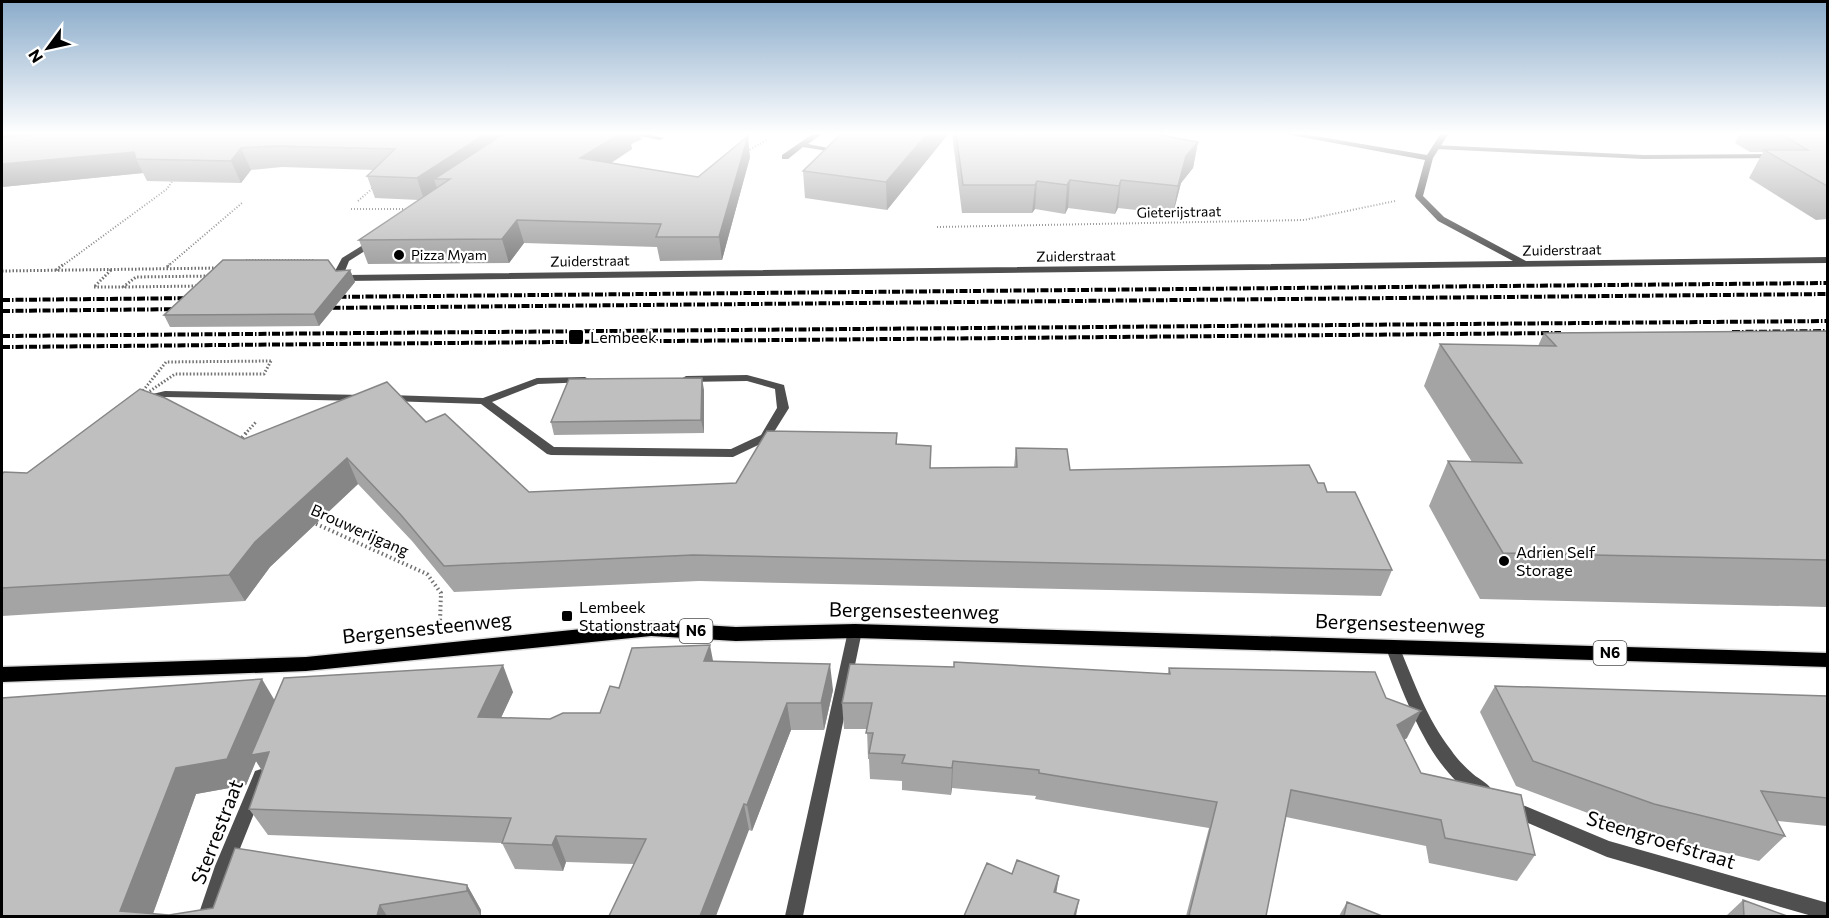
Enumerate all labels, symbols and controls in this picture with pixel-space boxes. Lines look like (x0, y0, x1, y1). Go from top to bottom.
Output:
north arrow (18, 18, 78, 78)
text: N (24, 46, 46, 67)
street label: Gieterijstraat (1136, 202, 1222, 221)
street label: Zuiderstraat (1522, 240, 1602, 259)
place label: Pizza Myam (411, 246, 487, 263)
street label: Zuiderstraat (1036, 246, 1116, 265)
marker: Pizza Myam (392, 248, 406, 262)
street label: Zuiderstraat (550, 251, 630, 270)
place label: Lembeek (590, 327, 657, 346)
marker: Lembeek (567, 328, 585, 346)
street label: Brouwerijgang (308, 499, 412, 560)
place label: Adrien Self Storage (1516, 542, 1596, 579)
marker: Adrien Self Storage (1497, 554, 1511, 568)
place label: Lembeek Stationstraat (579, 597, 676, 634)
street label: Bergensesteenweg (829, 597, 999, 623)
street label: Bergensesteenweg (341, 606, 513, 648)
street label: Bergensesteenweg (1315, 608, 1486, 638)
marker: Lembeek Stationstraat (560, 609, 574, 623)
road number: N6 (680, 619, 712, 643)
road number: N6 (1594, 641, 1626, 665)
street label: Sterrestraat (185, 776, 247, 888)
street label: Steengroefstraat (1584, 805, 1739, 873)

